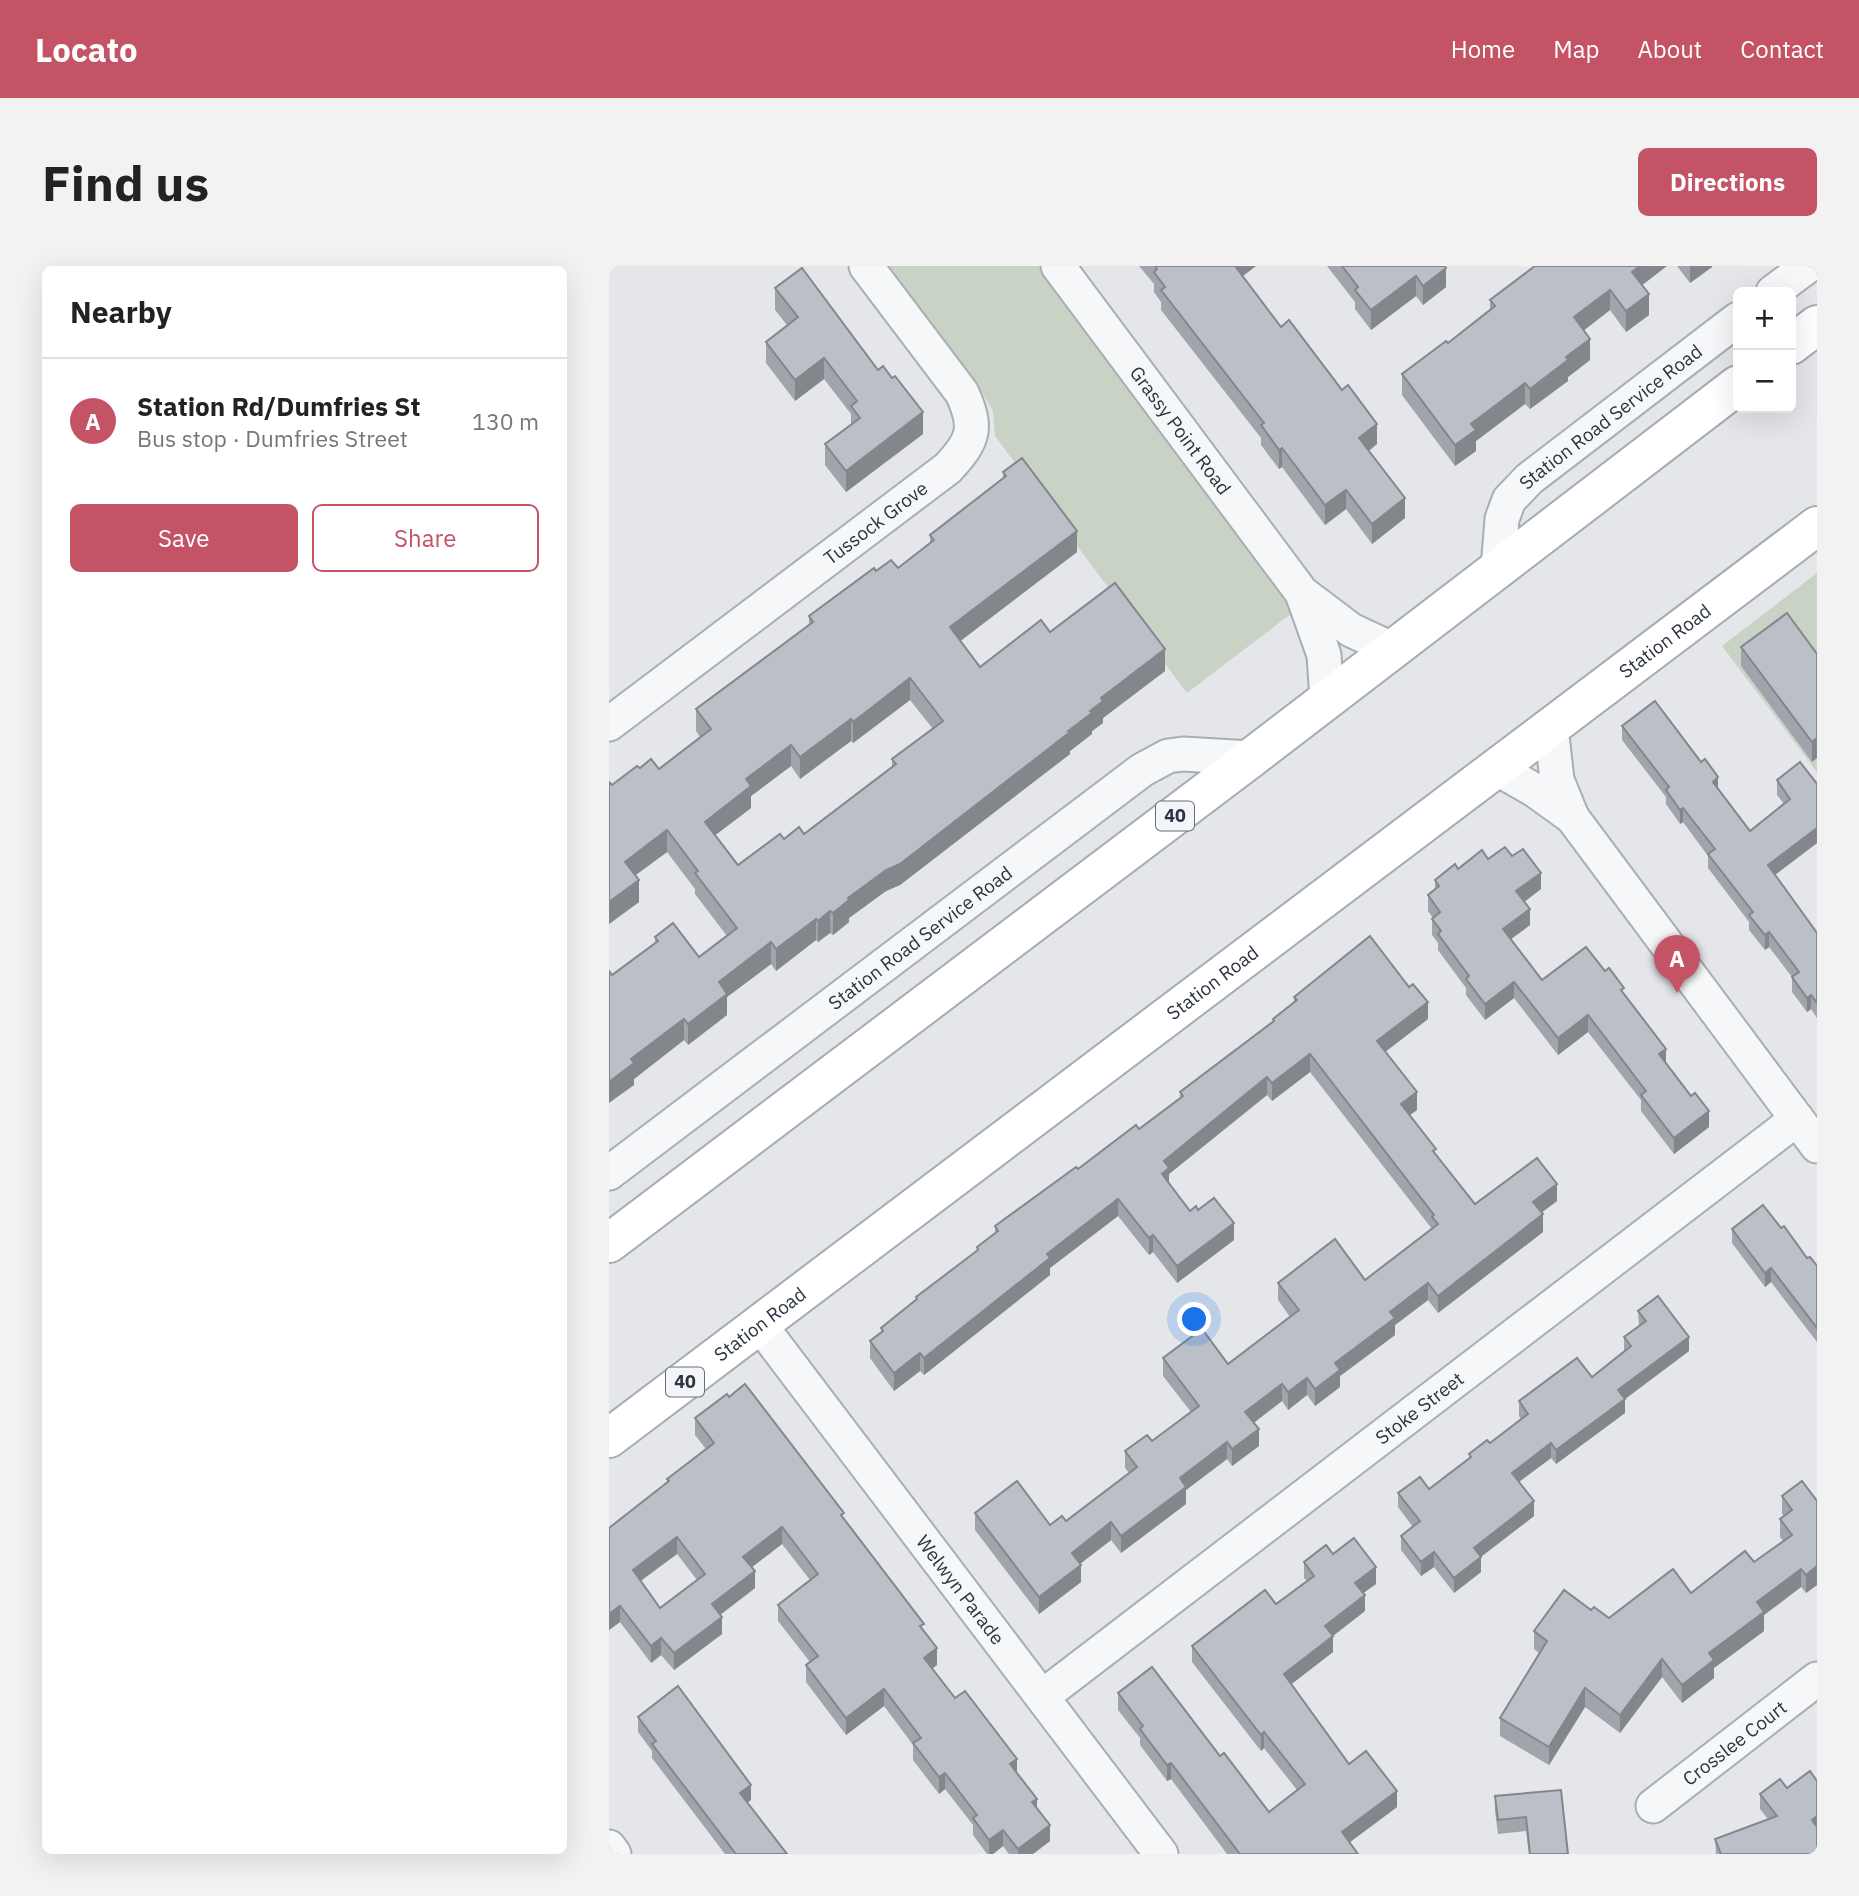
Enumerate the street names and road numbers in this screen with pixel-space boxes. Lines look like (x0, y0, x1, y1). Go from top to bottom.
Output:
street label: Station Road Service Road (1514, 339, 1707, 494)
street label: Grassy Point Road (1125, 361, 1236, 499)
street label: Tussock Grove (819, 476, 932, 570)
street label: Station Road (1614, 598, 1716, 683)
road number: 40 (1156, 802, 1194, 830)
street label: Station Road Service Road (823, 861, 1017, 1015)
street label: Station Road (1162, 940, 1263, 1025)
street label: Station Road (709, 1282, 811, 1367)
street label: Stoke Street (1370, 1366, 1468, 1449)
road number: 40 (666, 1367, 704, 1396)
street label: Welwyn Parade (911, 1530, 1010, 1649)
street label: Crosslee Court (1678, 1695, 1791, 1791)

